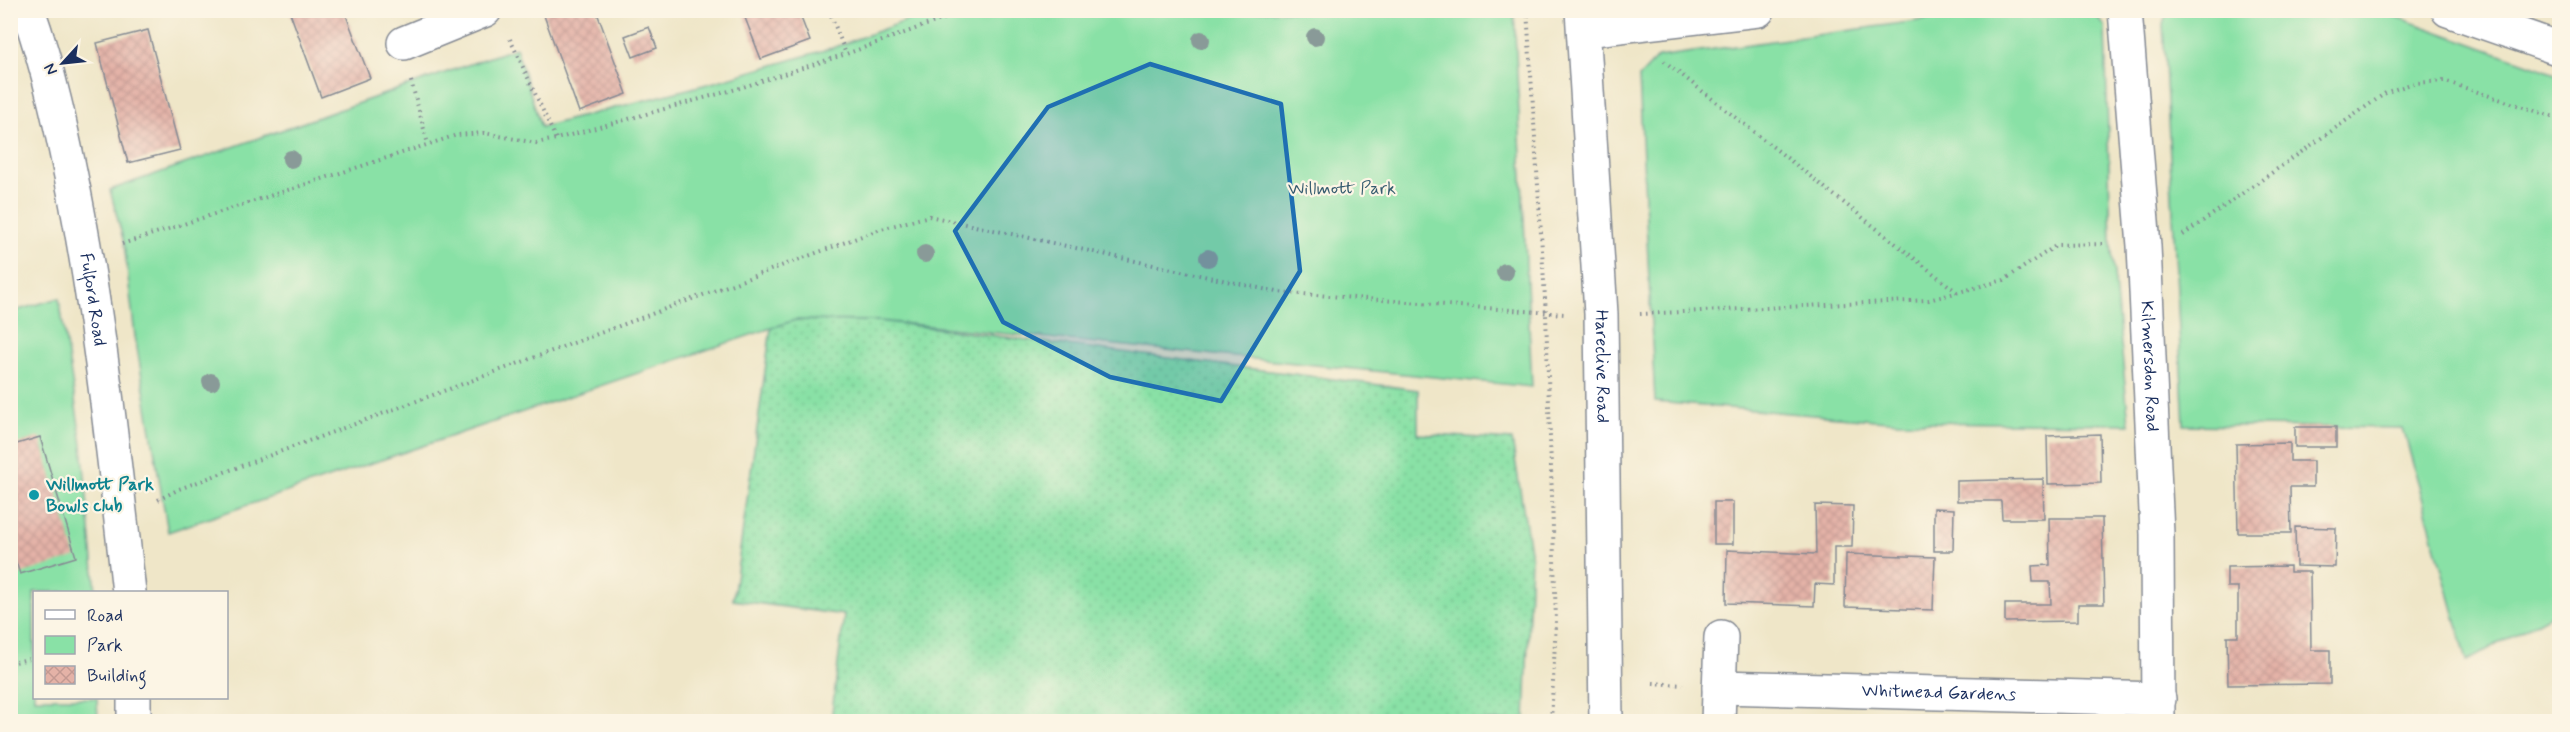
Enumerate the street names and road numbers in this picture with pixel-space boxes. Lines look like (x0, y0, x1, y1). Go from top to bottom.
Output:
street label: Fulford Road (73, 251, 111, 348)
street label: Kilmersdon Road (2134, 300, 2164, 432)
street label: Hareclive Road (1589, 309, 1614, 423)
street label: Whitmead Gardens (1861, 679, 2016, 707)

